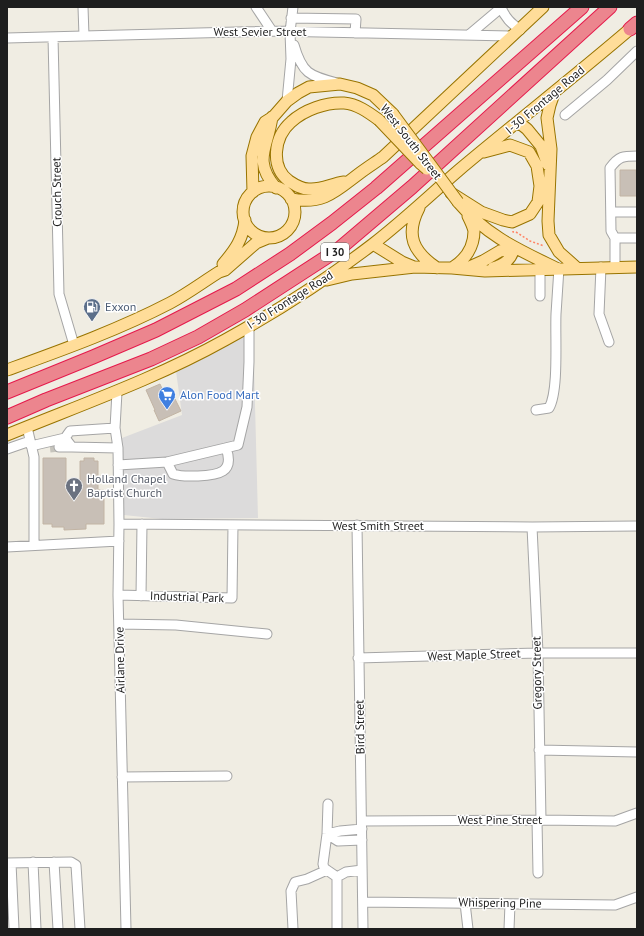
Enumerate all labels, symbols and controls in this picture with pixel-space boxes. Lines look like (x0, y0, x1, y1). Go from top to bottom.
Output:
street label: West Sevier Street (213, 24, 307, 39)
street label: I-30 Frontage Road (502, 62, 587, 137)
street label: West South Street (377, 101, 446, 182)
street label: Crouch Street (48, 157, 65, 227)
road number: I 30 (321, 243, 349, 261)
street label: I-30 Frontage Road (244, 267, 335, 332)
fuel station icon: Exxon (82, 297, 102, 322)
place label: Exxon (105, 299, 136, 314)
supermarket icon: Alon Food Mart (157, 385, 177, 410)
place label: Alon Food Mart (180, 387, 259, 402)
place label: Holland Chapel Baptist Church (87, 471, 167, 500)
church icon: Holland Chapel Baptist Church (64, 476, 84, 501)
street label: West Smith Street (332, 518, 424, 533)
street label: Industrial Park (150, 588, 225, 605)
street label: Airlane Drive (111, 627, 128, 693)
street label: Gregory Street (528, 636, 545, 710)
street label: West Maple Street (427, 645, 521, 664)
street label: Bird Street (352, 700, 367, 754)
street label: West Pine Street (458, 812, 542, 827)
street label: Whispering Pine (458, 894, 542, 911)

